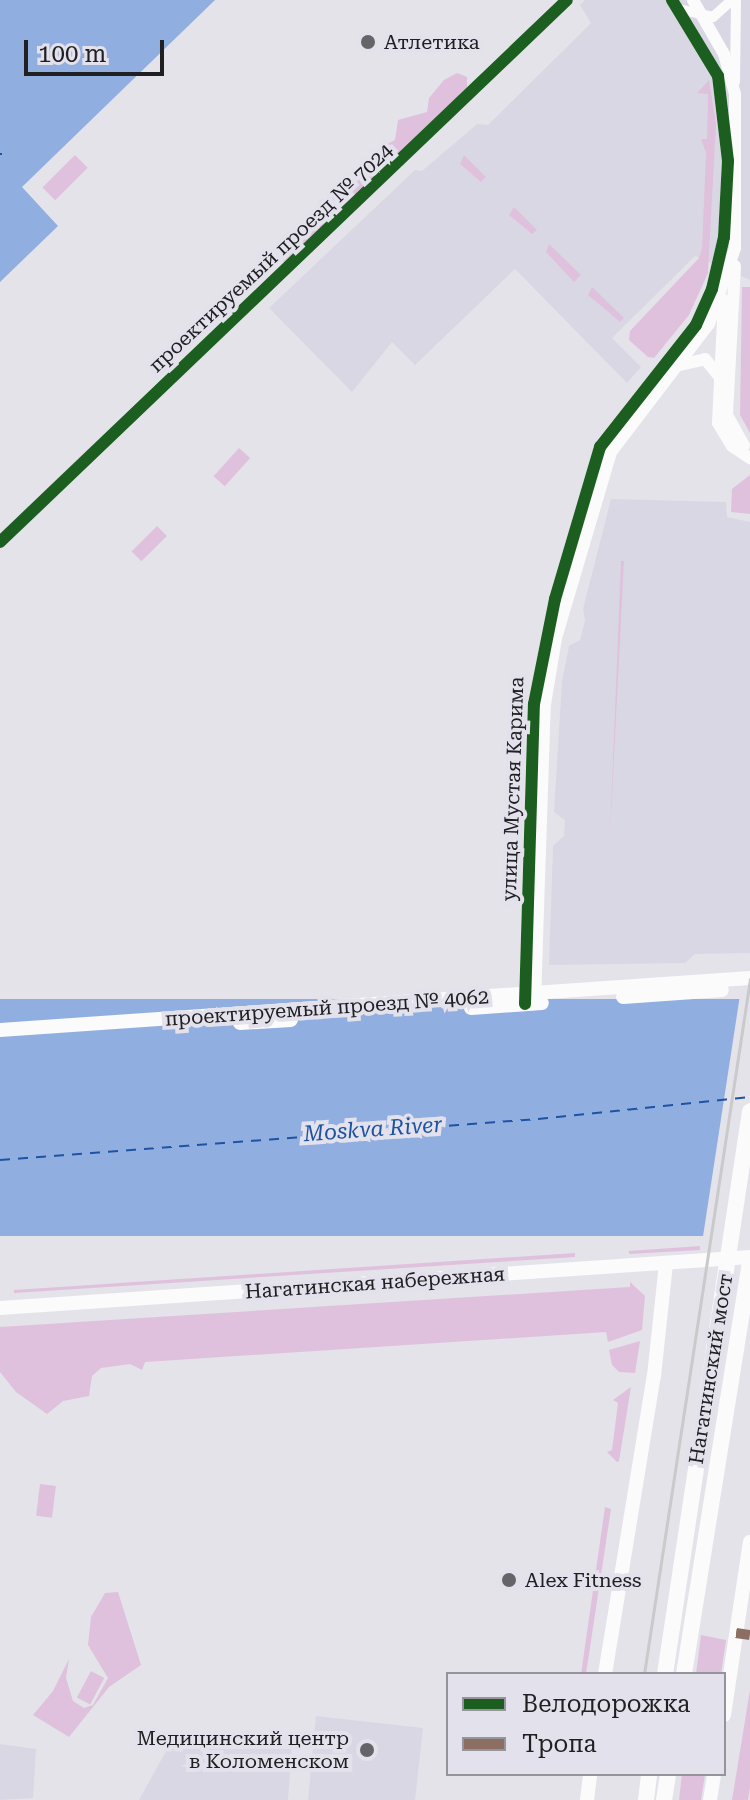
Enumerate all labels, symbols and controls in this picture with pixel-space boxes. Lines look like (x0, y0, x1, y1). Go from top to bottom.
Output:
scale bar (28, 24, 168, 74)
place label: Атлетика (384, 30, 480, 54)
marker: Атлетика (359, 33, 377, 51)
text: 100 m (38, 40, 106, 68)
street label: проектируемый проезд № 7024 (144, 139, 398, 377)
street label: улица Мустая Карима (497, 676, 529, 902)
street label: проектируемый проезд № 4062 (164, 985, 490, 1031)
water label: Moskva River (303, 1111, 443, 1147)
street label: Нагатинская набережная (244, 1262, 506, 1304)
street label: Нагатинский мост (684, 1272, 738, 1466)
place label: Alex Fitness (525, 1568, 641, 1592)
marker: Alex Fitness (500, 1571, 518, 1589)
legend (446, 1672, 726, 1776)
text: Велодорожка (522, 1690, 690, 1718)
place label: Медицинский центр в Коломенском (137, 1726, 349, 1773)
text: Тропа (522, 1730, 597, 1758)
marker: Медицинский центр в Коломенском (356, 1739, 378, 1761)

